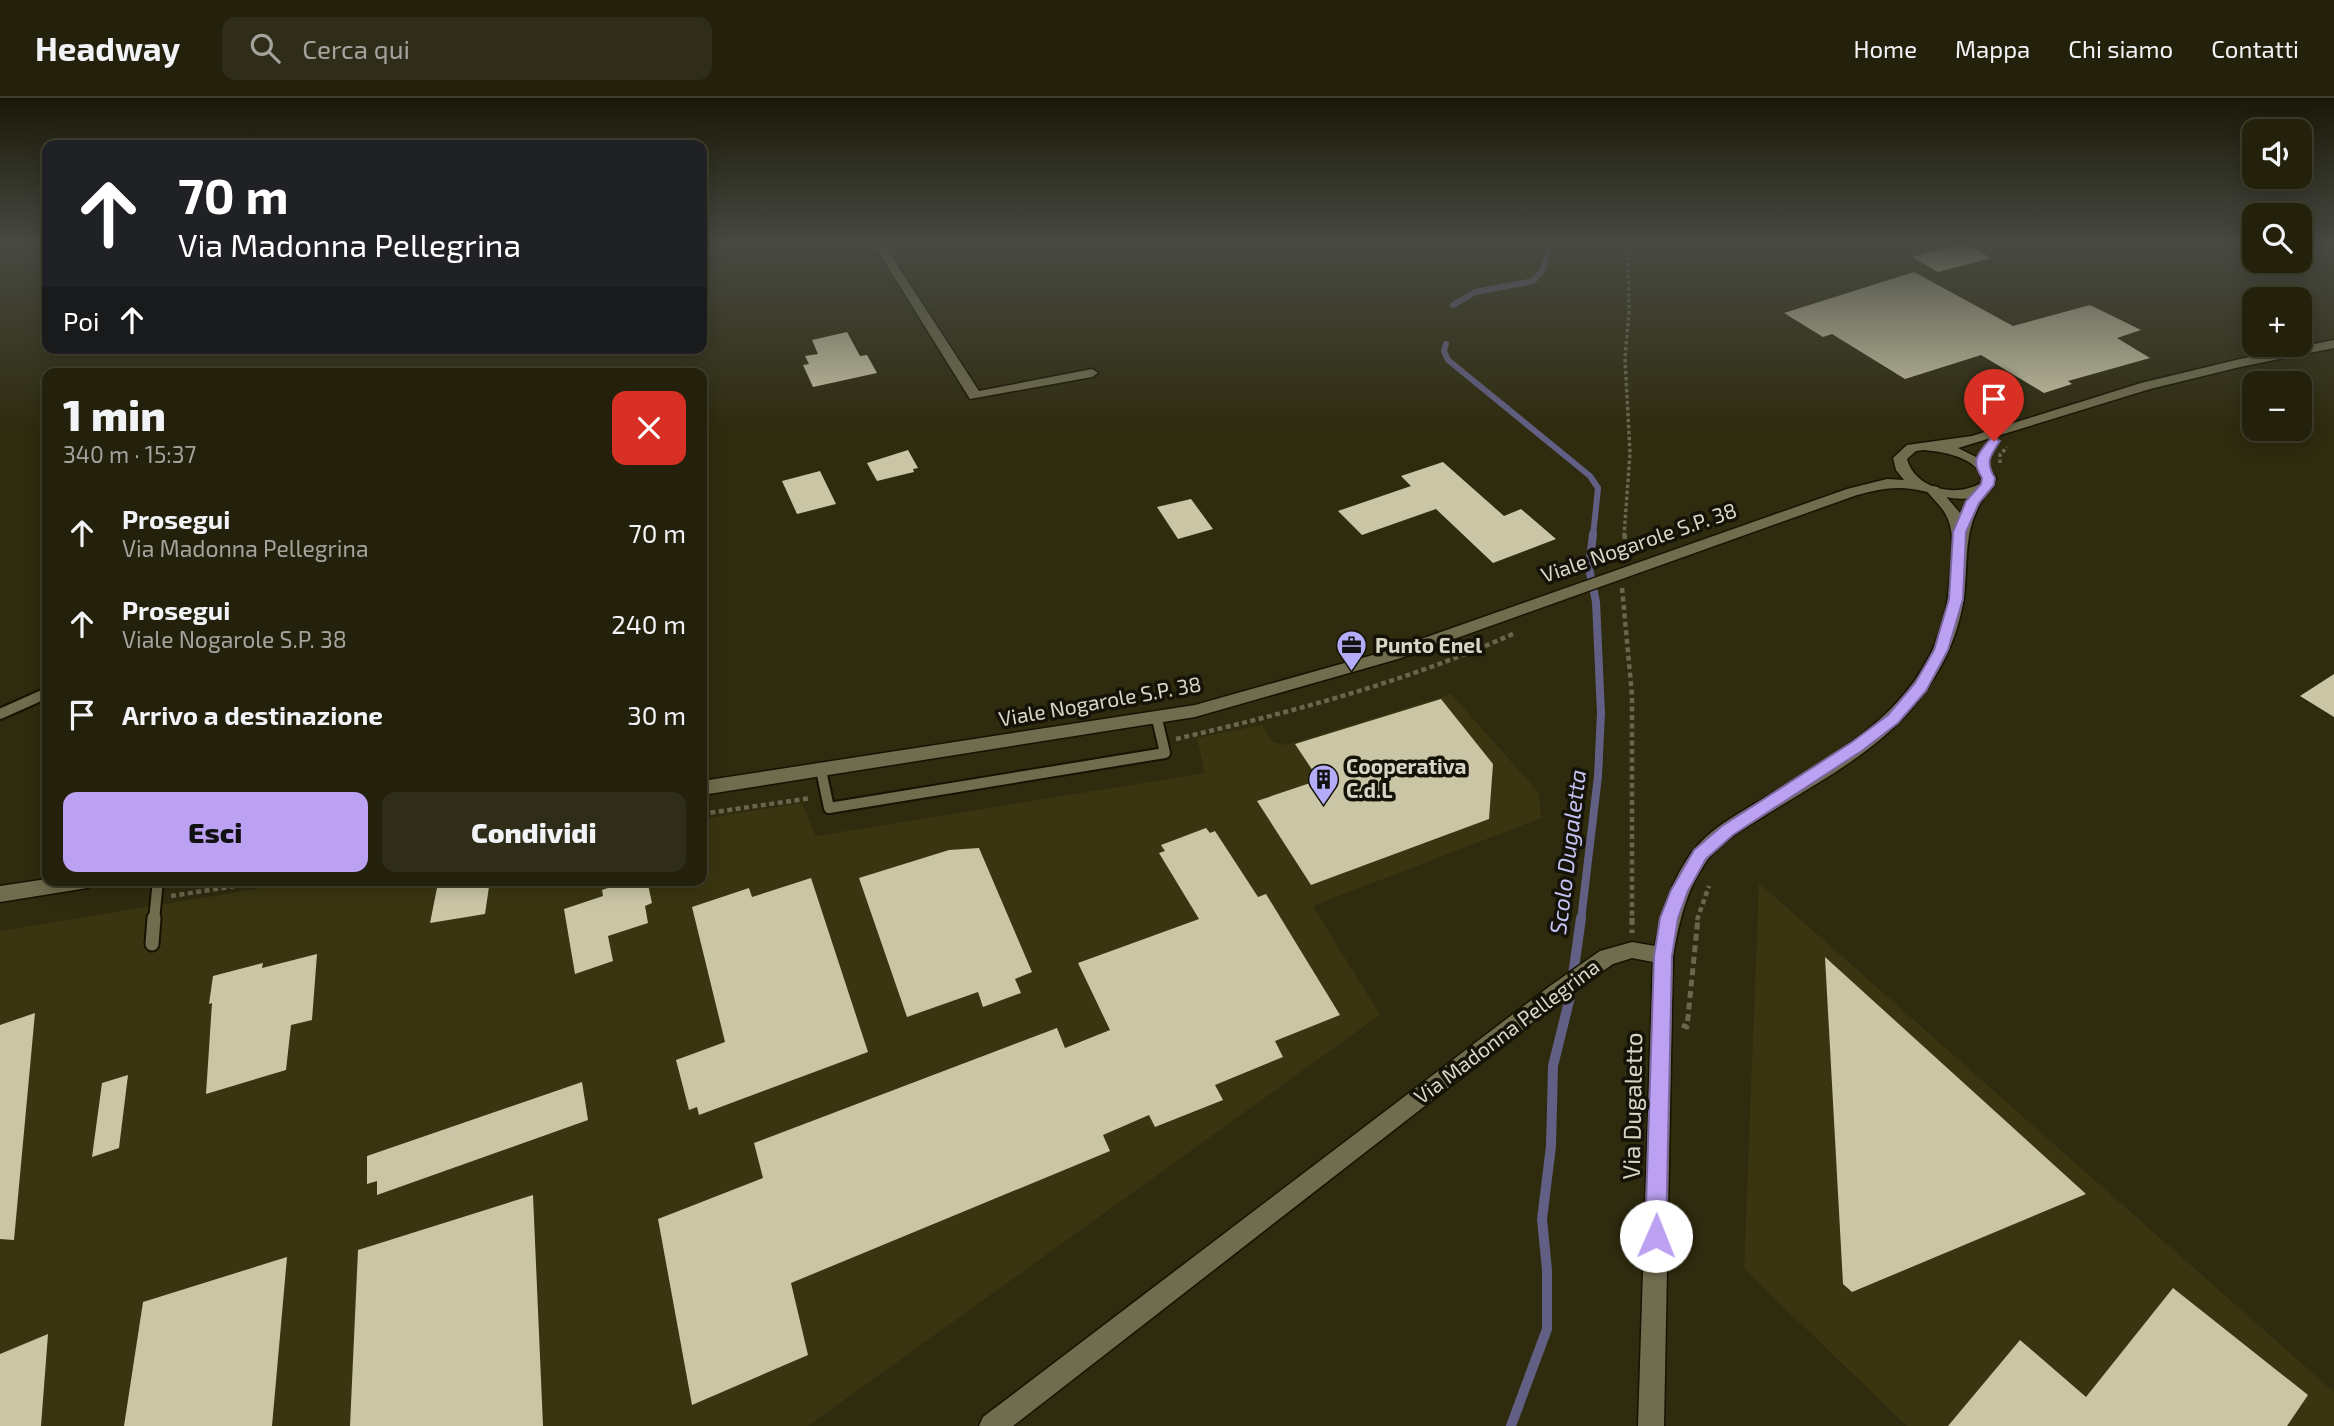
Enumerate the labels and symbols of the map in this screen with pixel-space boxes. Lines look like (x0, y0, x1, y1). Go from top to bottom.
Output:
pin (1964, 369, 2024, 441)
street label: Viale Nogarole S.P. 38 (1537, 496, 1740, 587)
office icon: Punto Enel (1335, 629, 1369, 673)
place label: Punto Enel (1375, 632, 1482, 657)
street label: Viale Nogarole S.P. 38 (997, 670, 1203, 731)
place label: Cooperativa C.d.L (1346, 753, 1467, 802)
building icon: Cooperativa C.d.L (1306, 762, 1340, 806)
water label: Scolo Dugaletta (1543, 768, 1591, 936)
street label: Via Madonna Pellegrina (1409, 953, 1604, 1109)
street label: Via Dugaletto (1616, 1032, 1647, 1180)
position arrow (1619, 1199, 1693, 1273)

